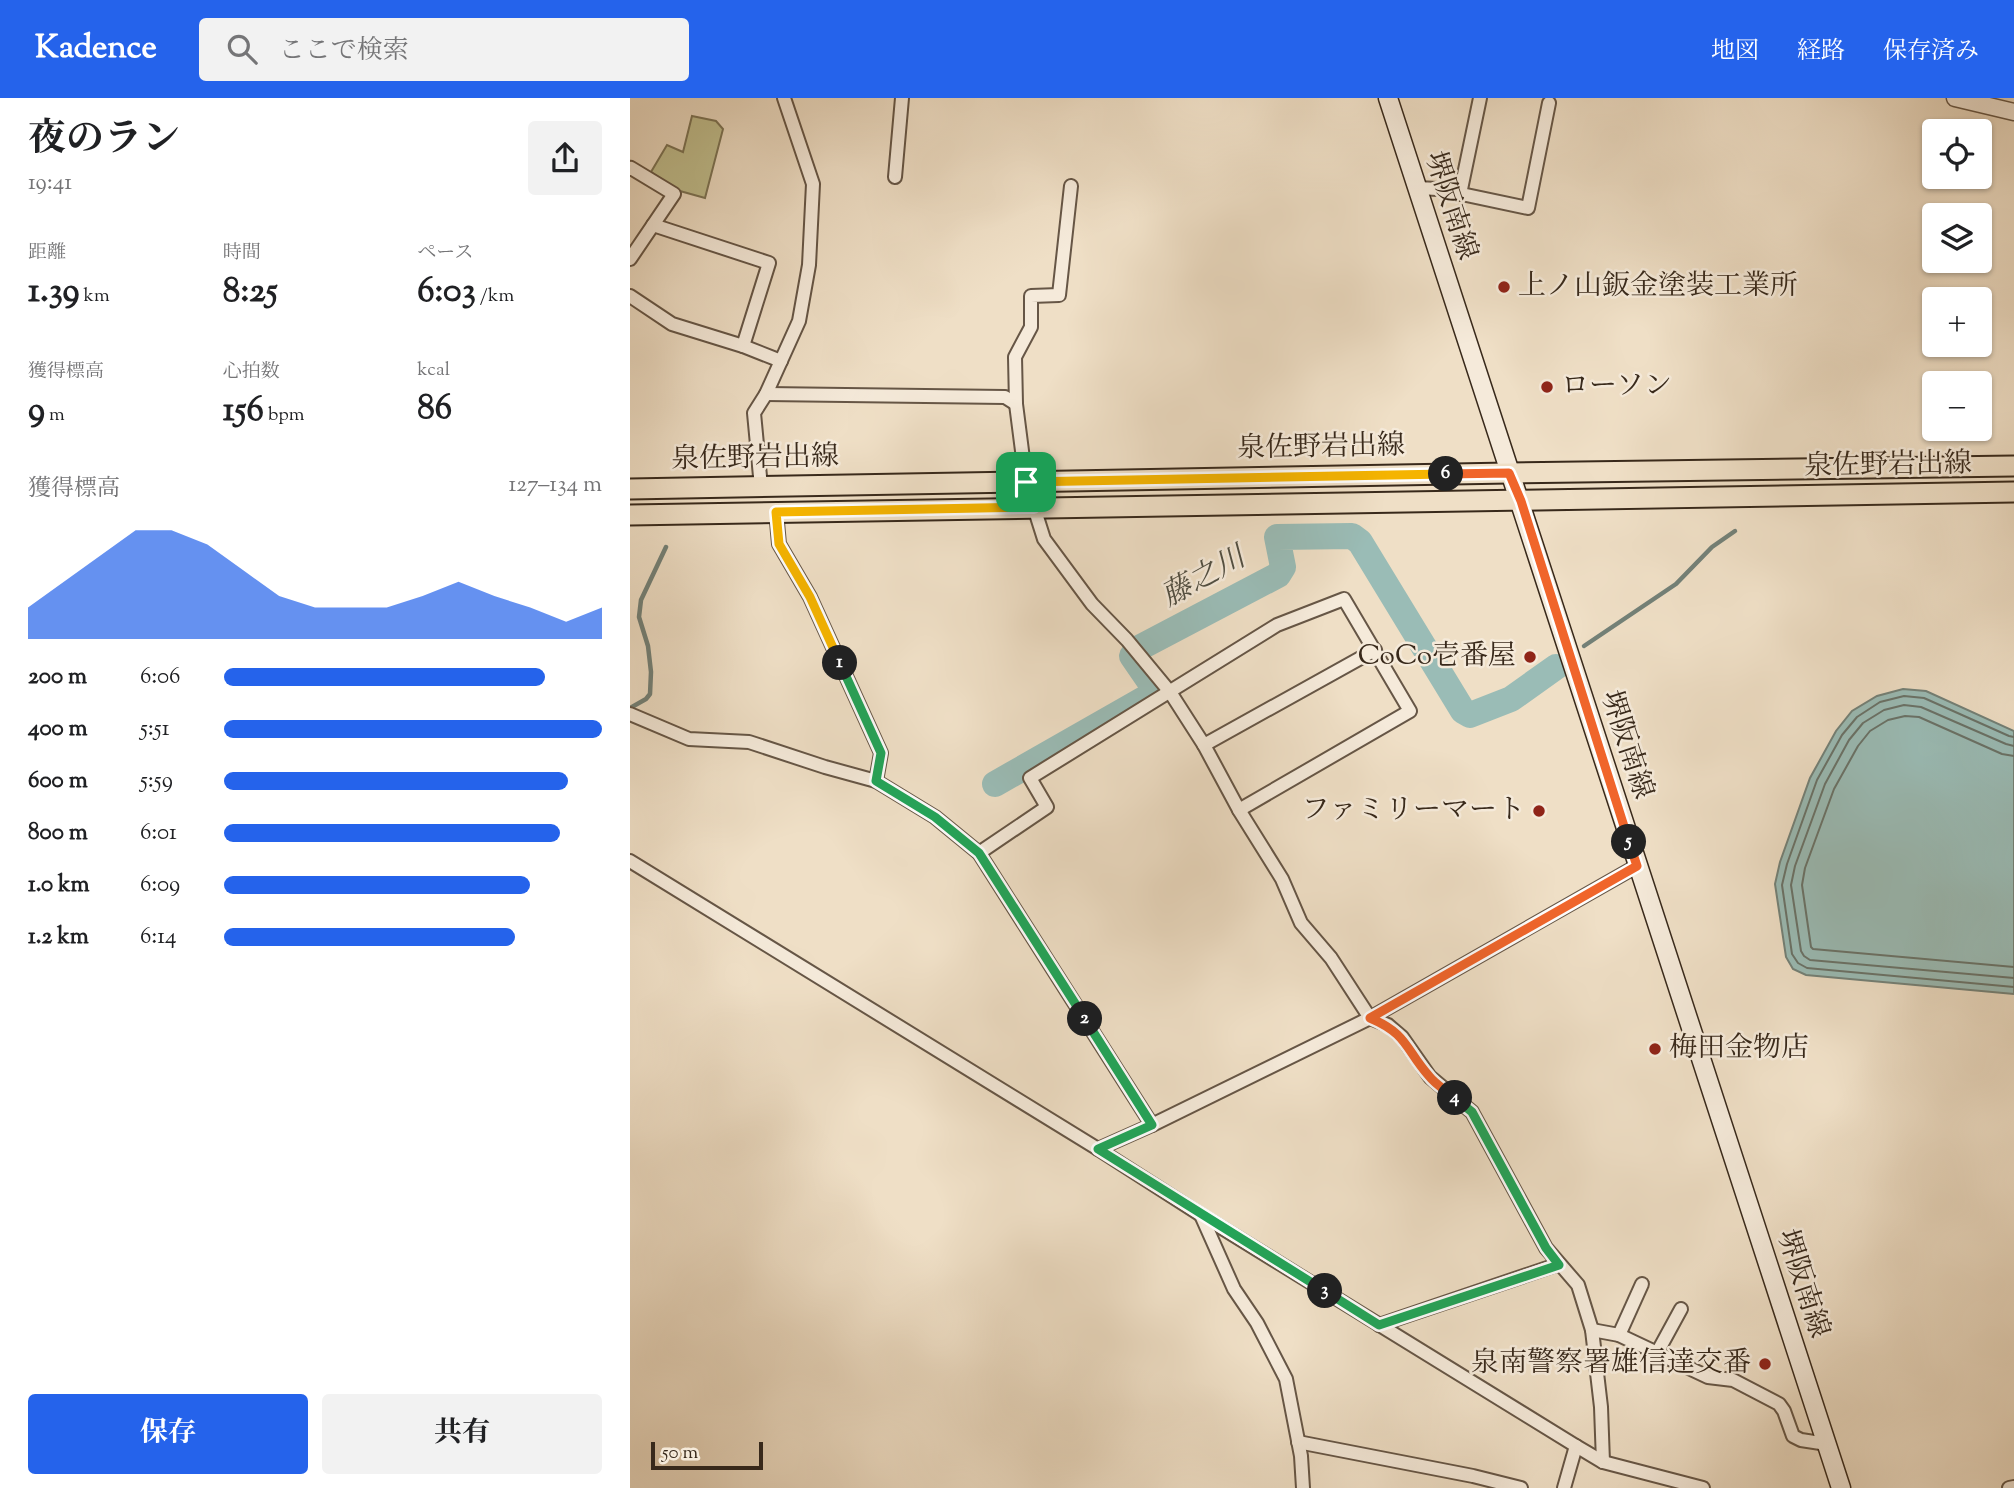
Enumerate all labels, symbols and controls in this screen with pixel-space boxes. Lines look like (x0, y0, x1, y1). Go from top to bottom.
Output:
search box (199, 18, 689, 81)
text: Kadence (35, 25, 157, 73)
icon: search (223, 30, 261, 68)
text: ここで検索 (279, 33, 409, 70)
text: 地図 (1711, 35, 1759, 69)
text: 経路 (1797, 35, 1845, 69)
text: 保存済み (1883, 35, 1979, 69)
text: 夜のラン (28, 114, 180, 168)
map controls (1922, 119, 1992, 441)
button: locate (1922, 119, 1992, 189)
button: share (528, 121, 602, 195)
street label: 堺阪南線 (1414, 147, 1486, 265)
text: 19:41 (28, 167, 72, 200)
button: layers (1922, 203, 1992, 273)
text: 距離 (28, 240, 66, 267)
text: 時間 (223, 240, 261, 267)
text: ペース (417, 240, 473, 267)
text: 1.39 (28, 267, 80, 318)
text: 8:25 (223, 267, 278, 318)
text: 6:03 (417, 267, 476, 318)
place label: 上ノ山鈑金塗装工業所 (1518, 267, 1798, 307)
marker: 上ノ山鈑金塗装工業所 (1496, 279, 1512, 295)
text: km (80, 283, 110, 310)
text: /km (476, 283, 514, 310)
button: + (1922, 287, 1992, 357)
text: kcal (417, 357, 450, 384)
text: 獲得標高 (28, 359, 104, 386)
text: 心拍数 (223, 359, 280, 386)
place label: ローソン (1561, 367, 1672, 407)
button: − (1922, 371, 1992, 441)
marker: ローソン (1539, 379, 1555, 395)
text: 86 (417, 384, 452, 435)
text: 9 (28, 386, 45, 437)
text: 156 (223, 386, 264, 437)
text: m (45, 402, 65, 429)
text: bpm (264, 402, 304, 429)
street label: 泉佐野岩出線 (1237, 427, 1405, 469)
street label: 泉佐野岩出線 (671, 438, 839, 480)
street label: 泉佐野岩出線 (1804, 445, 1972, 487)
pin (996, 452, 1056, 512)
pin: 6 (1428, 456, 1464, 492)
text: 6 (1441, 460, 1450, 487)
icon: arrive (1007, 463, 1045, 501)
text: 127–134 m (508, 469, 602, 502)
text: 獲得標高 (28, 473, 120, 506)
water label: 藤之川 (1154, 536, 1256, 619)
place label: CoCo壱番屋 (1358, 637, 1516, 677)
pin: 1 (822, 646, 858, 680)
text: 1 (836, 649, 843, 676)
marker: CoCo壱番屋 (1522, 649, 1538, 665)
text: 200 m (28, 661, 87, 694)
text: 6:06 (140, 661, 181, 694)
street label: 堺阪南線 (1590, 686, 1662, 804)
text: 400 m (28, 713, 88, 746)
text: 5:51 (140, 713, 170, 746)
text: 600 m (28, 765, 88, 798)
text: 5:59 (140, 765, 173, 798)
place label: ファミリーマート (1302, 791, 1525, 831)
marker: ファミリーマート (1531, 803, 1547, 819)
text: 800 m (28, 817, 88, 850)
text: 6:01 (140, 817, 177, 850)
pin: 5 (1612, 824, 1646, 860)
text: 5 (1625, 828, 1632, 855)
text: 1.0 km (28, 869, 90, 902)
text: 6:09 (140, 869, 180, 902)
text: 1.2 km (28, 921, 89, 954)
text: 6:14 (140, 921, 177, 954)
pin: 2 (1068, 1002, 1102, 1037)
text: 2 (1080, 1005, 1089, 1032)
place label: 梅田金物店 (1669, 1029, 1809, 1069)
marker: 梅田金物店 (1647, 1041, 1663, 1057)
pin: 4 (1438, 1080, 1472, 1116)
text: 4 (1450, 1084, 1459, 1111)
street label: 堺阪南線 (1766, 1225, 1838, 1343)
pin: 3 (1308, 1274, 1342, 1308)
text: 3 (1321, 1277, 1328, 1304)
place label: 泉南警察署雄信達交番 (1471, 1344, 1751, 1384)
marker: 泉南警察署雄信達交番 (1757, 1356, 1773, 1372)
button: 保存 (28, 1394, 308, 1474)
button: 共有 (322, 1394, 602, 1474)
scale bar (651, 1439, 763, 1471)
text: 50 m (662, 1440, 698, 1467)

